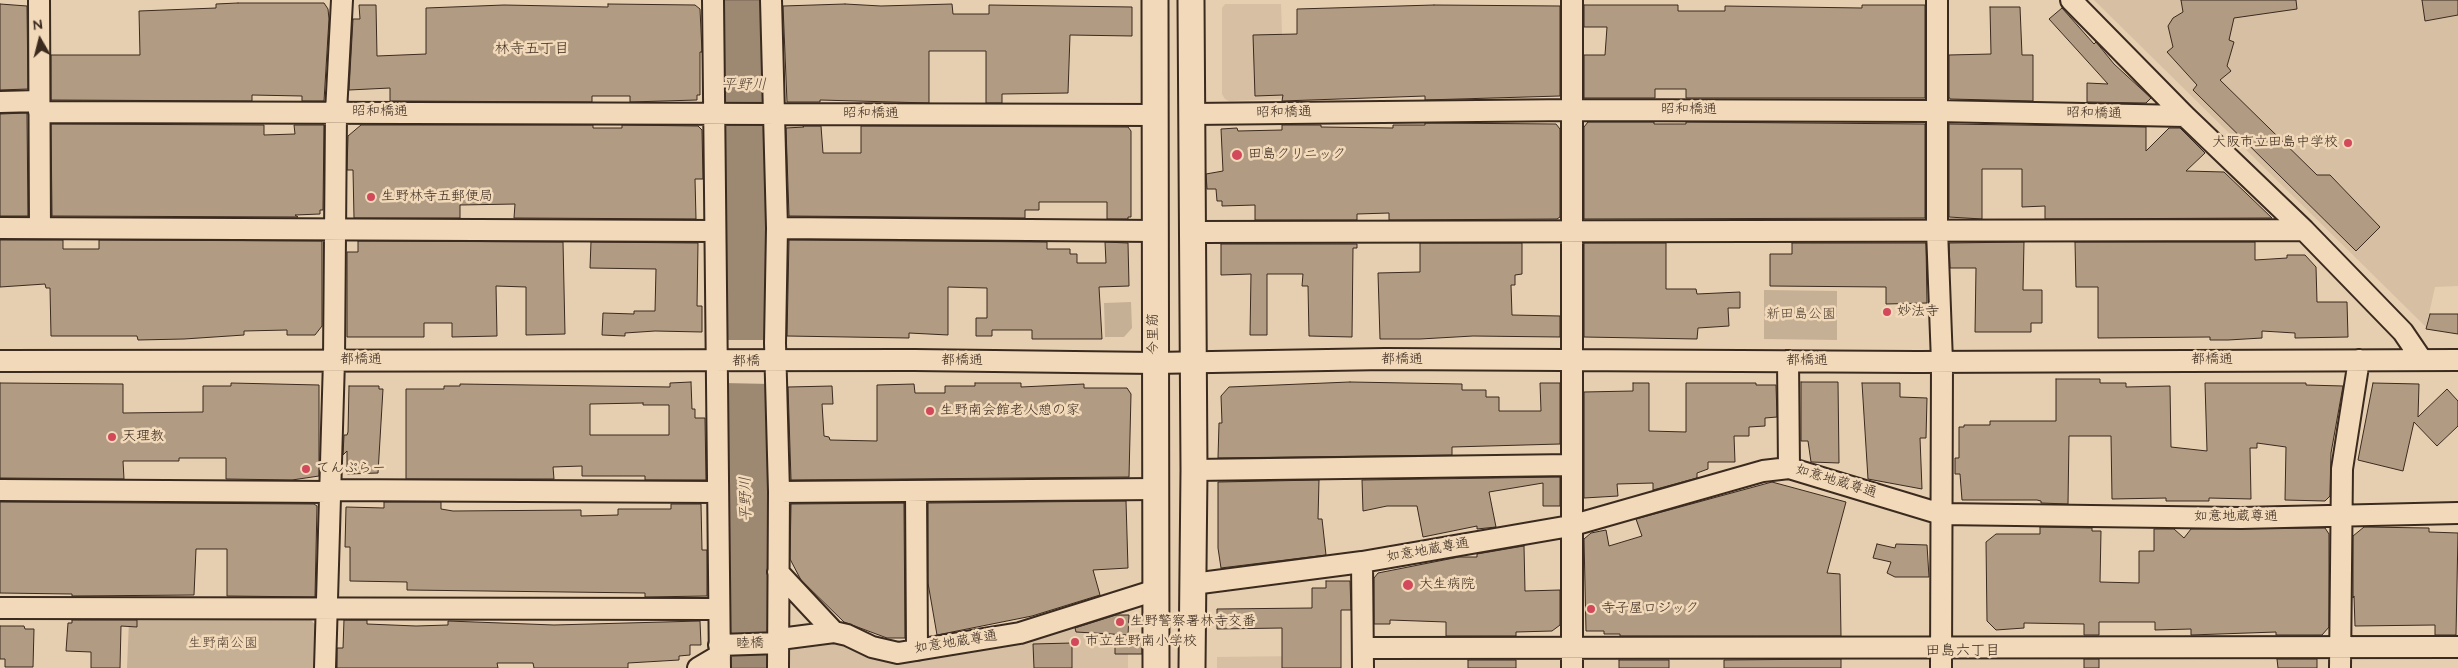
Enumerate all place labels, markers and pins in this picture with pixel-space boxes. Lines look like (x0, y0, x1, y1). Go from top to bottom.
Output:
place label: 大阪市立田島中学校 (2212, 135, 2338, 151)
marker: 大阪市立田島中学校 (2342, 137, 2354, 149)
place label: 田島クリニック (1248, 147, 1346, 163)
marker: 田島クリニック (1230, 148, 1244, 162)
place label: 生野林寺五郵便局 (381, 189, 493, 205)
marker: 生野林寺五郵便局 (365, 191, 377, 203)
place label: 妙法寺 (1897, 304, 1939, 320)
marker: 妙法寺 (1881, 306, 1893, 318)
place label: 生野南会館老人憩の家 (940, 403, 1080, 419)
marker: 生野南会館老人憩の家 (924, 405, 936, 417)
place label: 天理教 (122, 429, 164, 445)
marker: 天理教 (106, 431, 118, 443)
place label: てんぷらー (316, 461, 386, 477)
marker: てんぷらー (300, 463, 312, 475)
place label: 大生病院 (1419, 577, 1475, 593)
marker: 大生病院 (1401, 578, 1415, 592)
place label: 寺子屋ロジック (1601, 601, 1699, 617)
marker: 寺子屋ロジック (1585, 603, 1597, 615)
place label: 生野警察署林寺交番 (1130, 614, 1256, 630)
marker: 生野警察署林寺交番 (1114, 616, 1126, 628)
place label: 市立生野南小学校 (1085, 634, 1197, 650)
marker: 市立生野南小学校 (1069, 636, 1081, 648)

